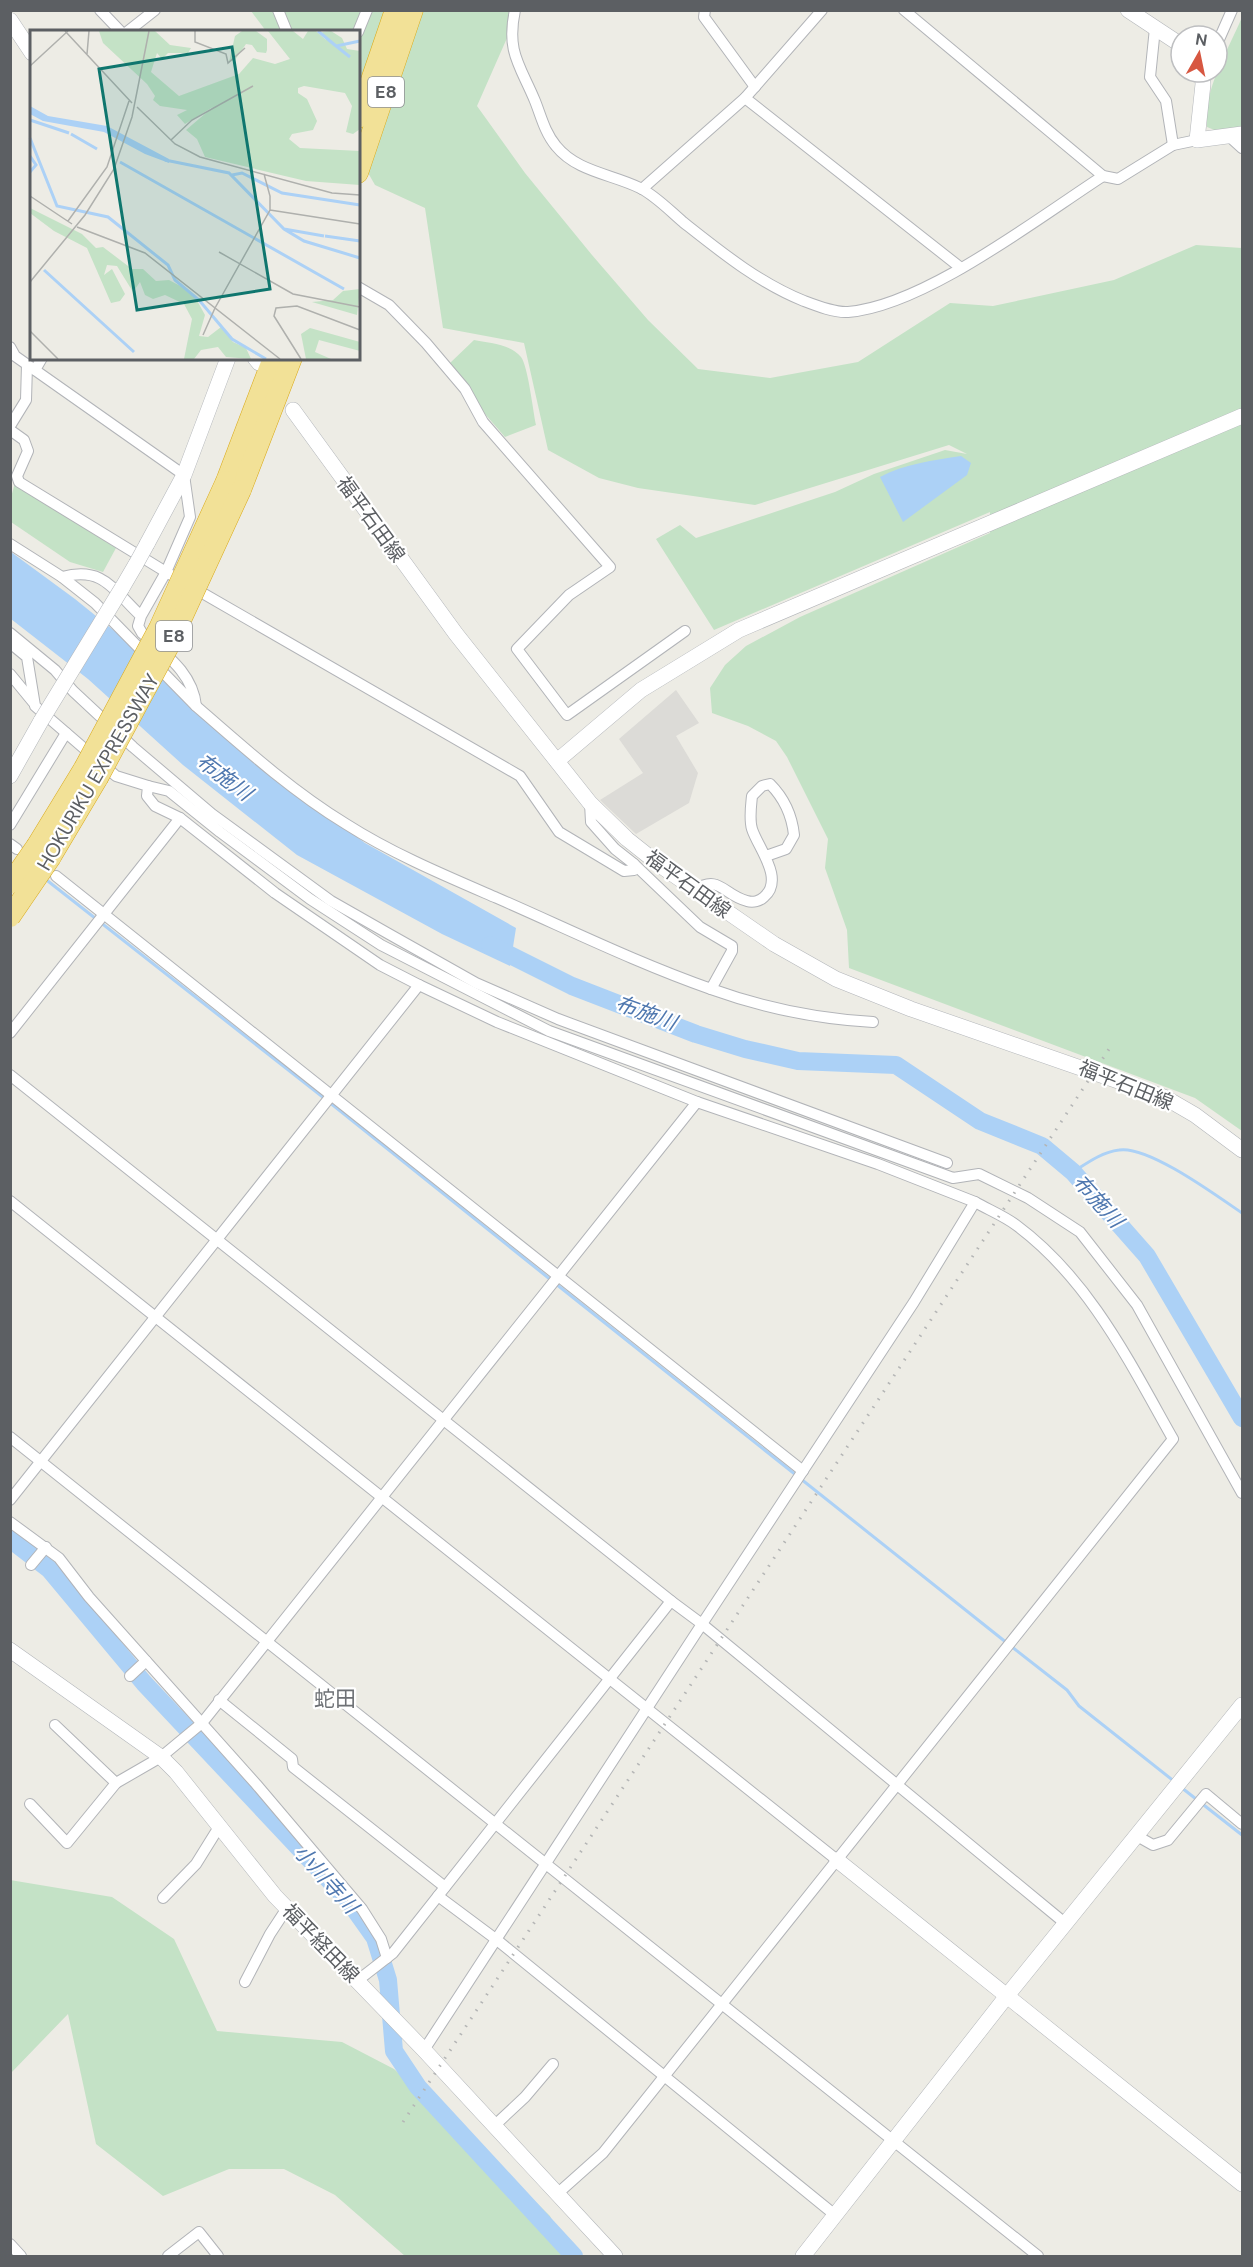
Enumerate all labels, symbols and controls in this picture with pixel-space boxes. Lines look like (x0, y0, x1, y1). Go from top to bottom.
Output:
north arrow (1169, 24, 1229, 84)
text: N (1194, 28, 1209, 51)
inset map (30, 30, 360, 360)
road number: E8 (368, 77, 404, 107)
street label: 福平石田線 (331, 471, 411, 567)
road number: E8 (156, 621, 192, 651)
street label: HOKURIKU EXPRESSWAY (31, 669, 165, 875)
water label: 布施川 (190, 747, 259, 808)
street label: 福平石田線 (640, 844, 736, 924)
water label: 布施川 (612, 989, 682, 1038)
street label: 福平石田線 (1075, 1054, 1177, 1116)
water label: 布施川 (1067, 1168, 1131, 1235)
district label: 蛇田 (314, 1685, 356, 1713)
water label: 小川寺川 (287, 1838, 366, 1921)
street label: 福平経田線 (277, 1898, 365, 1988)

